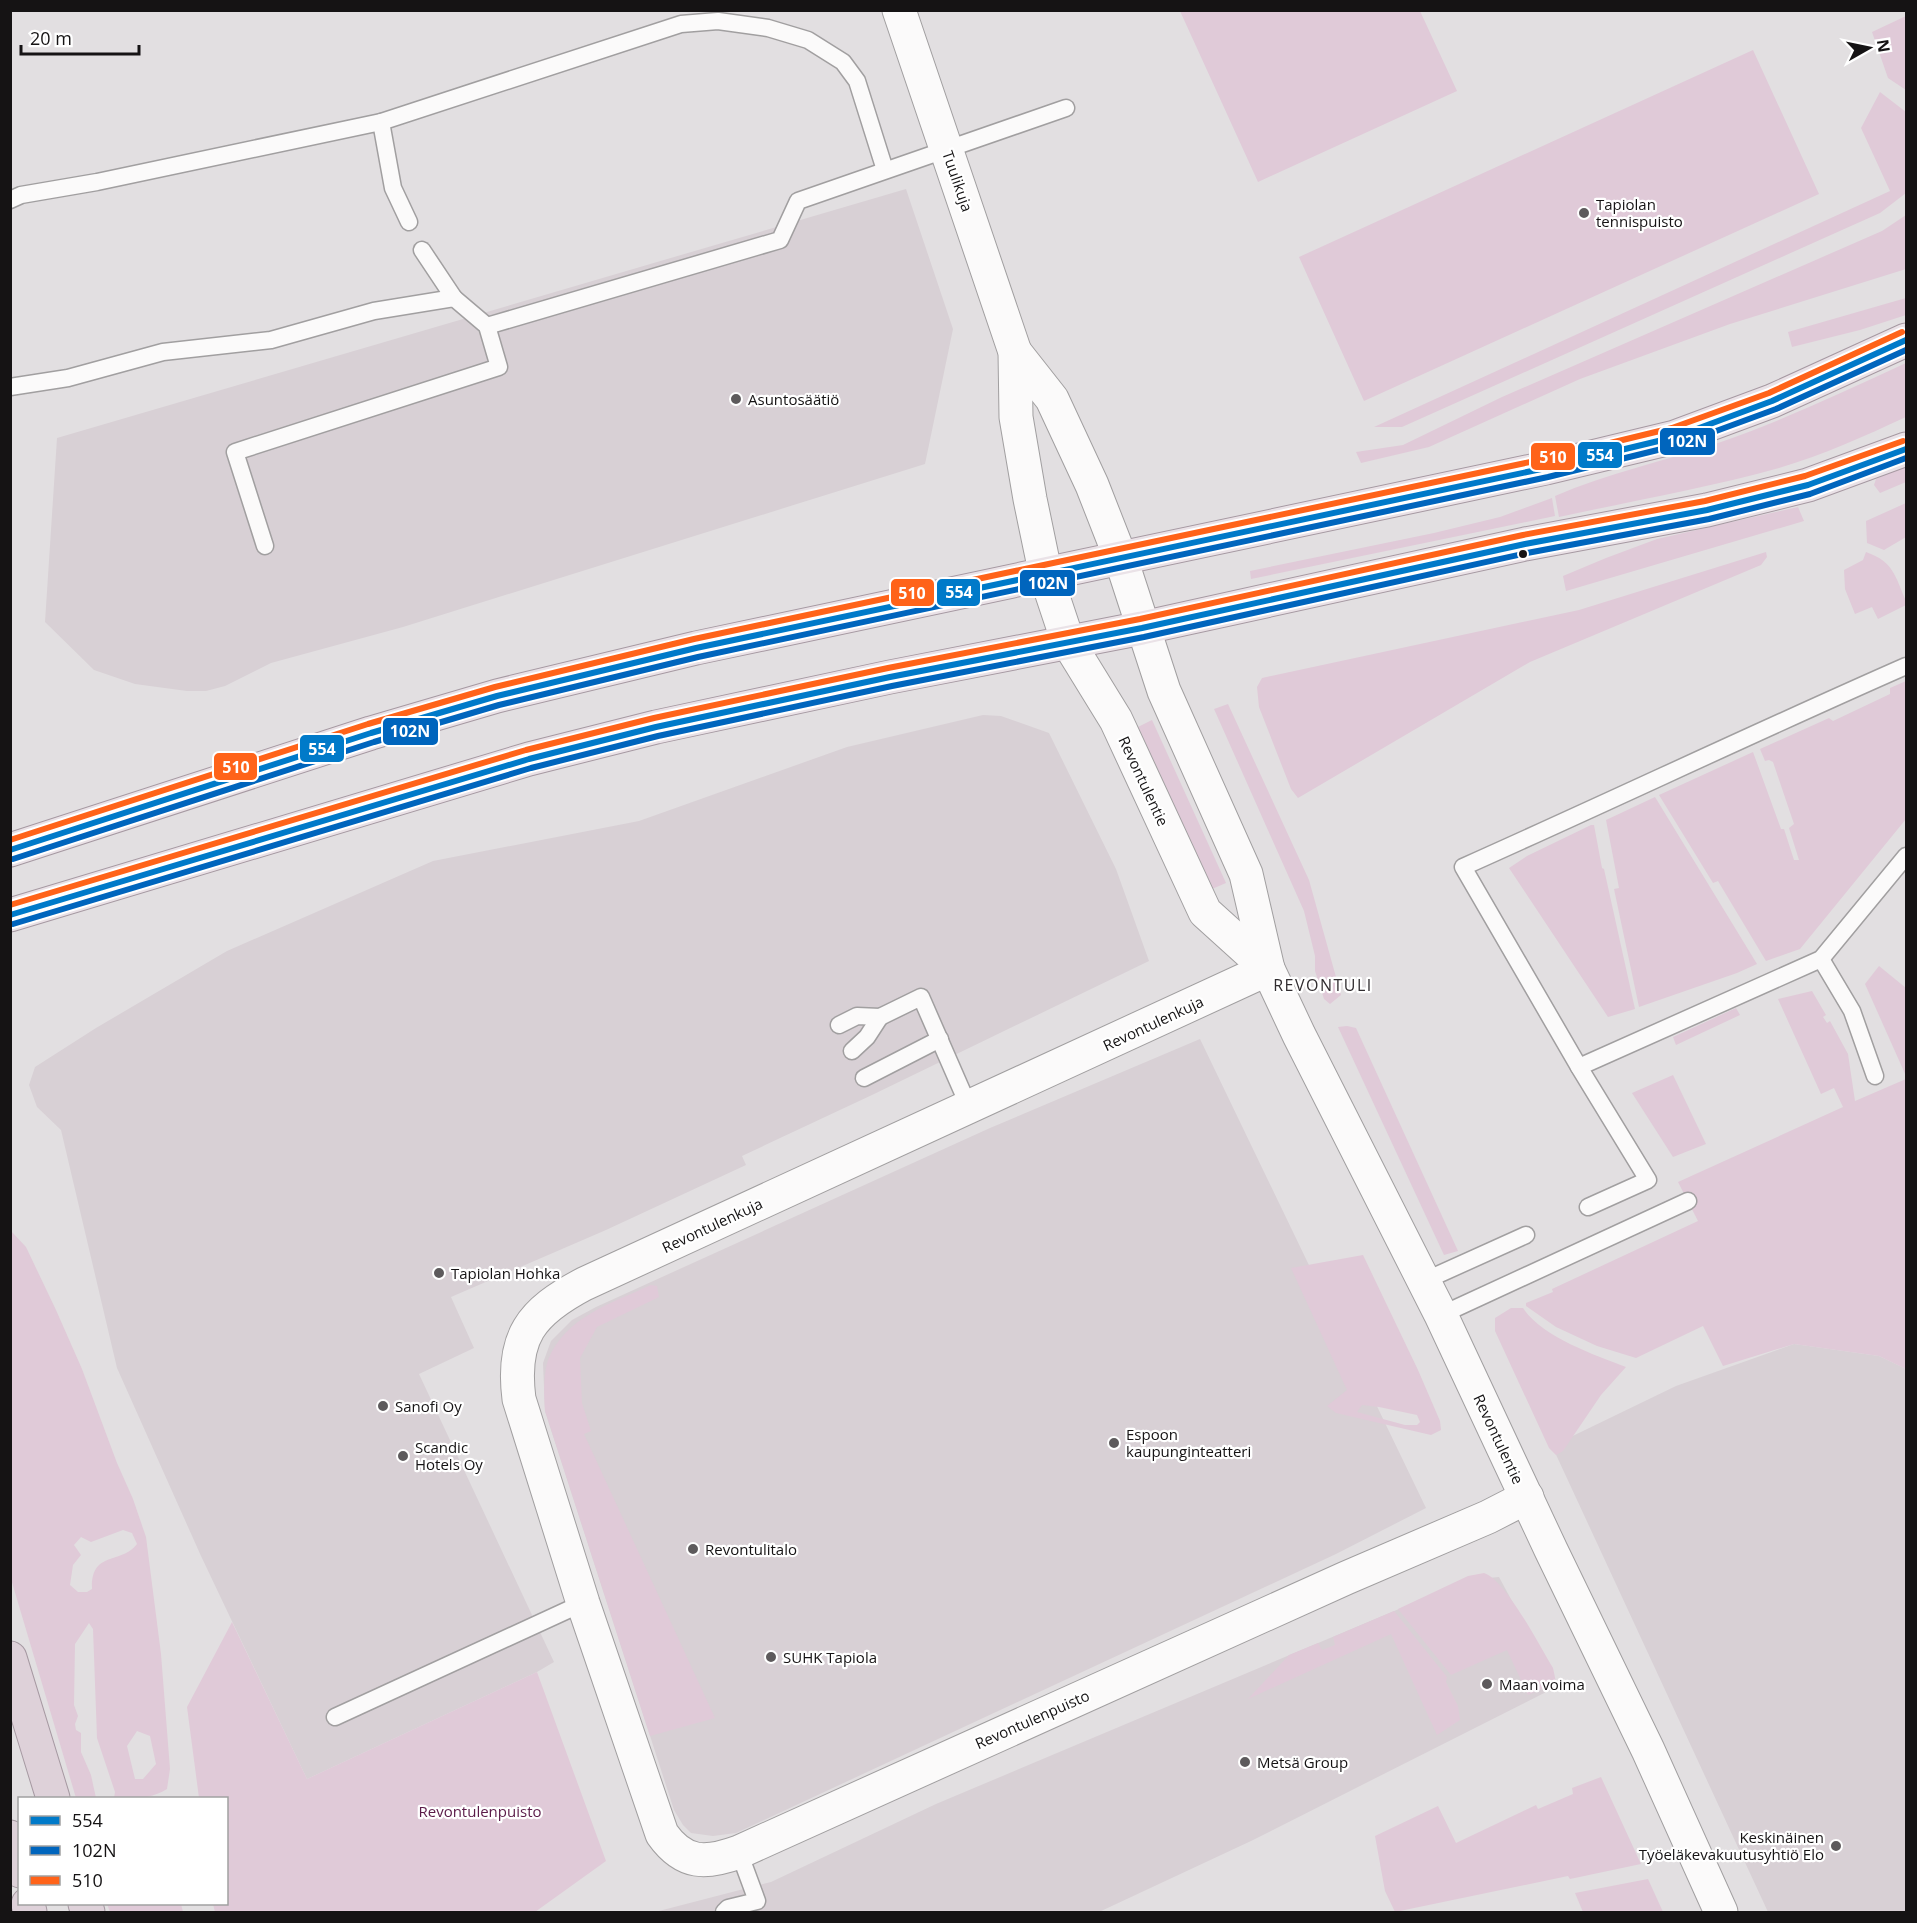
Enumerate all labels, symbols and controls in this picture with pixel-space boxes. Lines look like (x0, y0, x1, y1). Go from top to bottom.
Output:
scale bar (21, 18, 140, 56)
north arrow (1839, 18, 1899, 78)
text: 20 m (30, 26, 72, 50)
text: N (1872, 38, 1896, 54)
street label: Tuulikuja (938, 148, 978, 214)
place label: Tapiolan tennispuisto (1596, 194, 1683, 231)
marker: Tapiolan tennispuisto (1577, 206, 1591, 220)
place label: Asuntosäätiö (748, 389, 839, 409)
marker: Asuntosäätiö (729, 392, 743, 406)
line badge: 102N (1659, 427, 1716, 456)
text: 102N (1667, 430, 1707, 452)
line badge: 554 (1577, 441, 1623, 469)
line badge: 510 (1530, 442, 1576, 471)
text: 554 (1586, 444, 1614, 466)
text: 510 (1539, 446, 1567, 468)
unlabelled marker (1517, 548, 1529, 560)
line badge: 102N (1019, 569, 1076, 597)
text: 102N (1028, 572, 1068, 594)
line badge: 510 (890, 578, 935, 607)
line badge: 554 (936, 578, 981, 607)
text: 554 (945, 581, 973, 603)
text: 510 (898, 582, 926, 604)
line badge: 102N (382, 717, 439, 746)
text: 102N (390, 720, 430, 742)
street label: Revontulentie (1114, 733, 1174, 829)
line badge: 554 (299, 734, 345, 763)
text: 554 (308, 738, 336, 760)
line badge: 510 (213, 752, 258, 781)
text: 510 (222, 756, 250, 778)
district label: REVONTULI (1273, 974, 1373, 996)
street label: Revontulenkuja (1100, 991, 1206, 1055)
street label: Revontulenkuja (659, 1193, 765, 1257)
place label: Tapiolan Hohka (451, 1263, 560, 1283)
marker: Tapiolan Hohka (432, 1266, 446, 1280)
street label: Revontulentie (1469, 1391, 1529, 1487)
place label: Sanofi Oy (395, 1396, 462, 1416)
marker: Sanofi Oy (376, 1399, 390, 1413)
place label: Espoon kaupunginteatteri (1126, 1424, 1251, 1461)
marker: Espoon kaupunginteatteri (1107, 1436, 1121, 1450)
place label: Scandic Hotels Oy (415, 1437, 483, 1474)
marker: Scandic Hotels Oy (396, 1449, 410, 1463)
place label: Revontulitalo (705, 1539, 797, 1559)
marker: Revontulitalo (686, 1542, 700, 1556)
place label: SUHK Tapiola (783, 1647, 877, 1667)
marker: SUHK Tapiola (764, 1650, 778, 1664)
place label: Maan voima (1499, 1674, 1585, 1694)
marker: Maan voima (1480, 1677, 1494, 1691)
street label: Revontulenpuisto (972, 1685, 1092, 1753)
place label: Metsä Group (1257, 1752, 1348, 1772)
marker: Metsä Group (1238, 1755, 1252, 1769)
legend (18, 1797, 228, 1905)
park label: Revontulenpuisto (418, 1801, 542, 1821)
text: 554 (72, 1808, 103, 1832)
place label: Keskinäinen Työeläkevakuutusyhtiö Elo (1639, 1827, 1824, 1864)
text: 102N (72, 1838, 116, 1862)
marker: Keskinäinen Työeläkevakuutusyhtiö Elo (1829, 1839, 1843, 1853)
text: 510 (72, 1868, 103, 1892)

